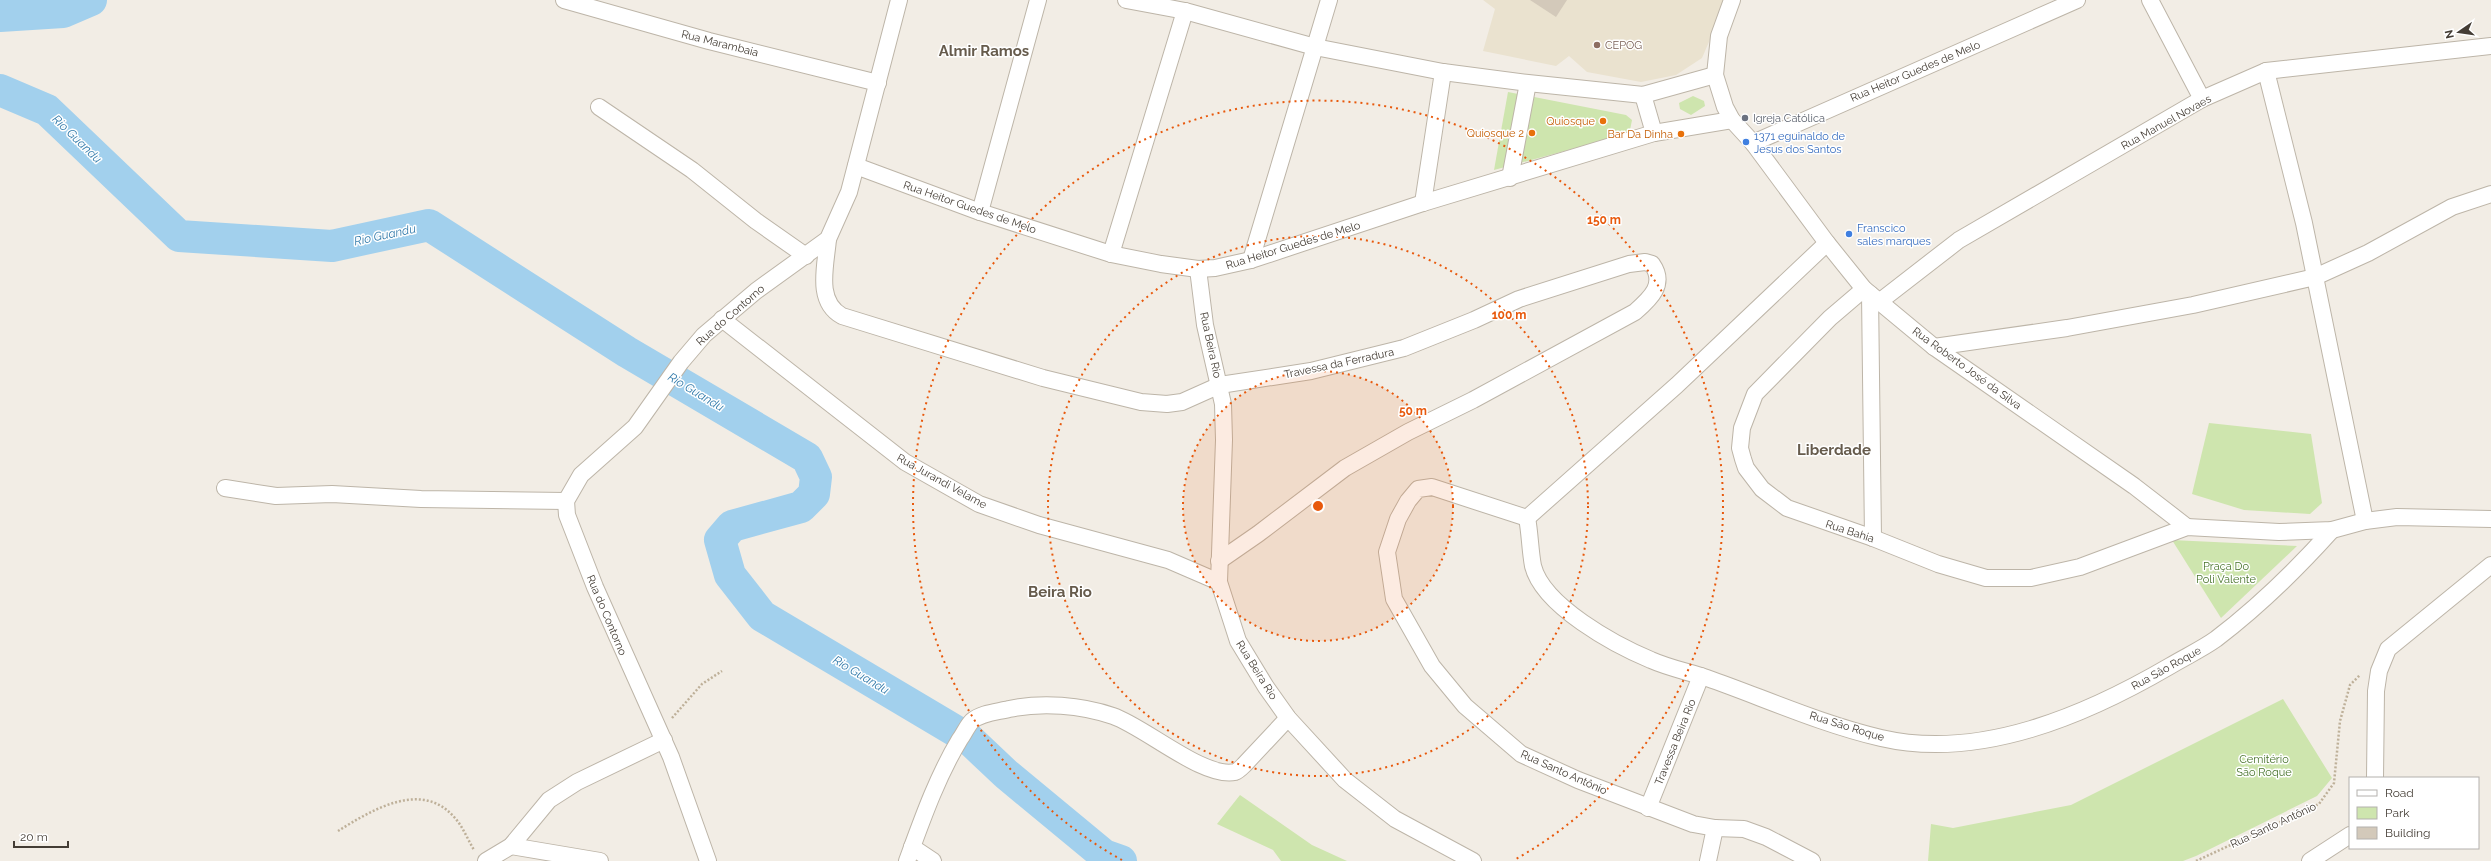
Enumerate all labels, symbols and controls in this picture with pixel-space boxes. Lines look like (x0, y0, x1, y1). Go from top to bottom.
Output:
north arrow (2439, 12, 2479, 52)
street label: Rua Marambaia (680, 28, 760, 59)
text: N (2442, 29, 2457, 40)
street label: Rua Heitor Guedes de Melo (1848, 38, 1982, 105)
place label: CEPOG (1605, 39, 1642, 52)
marker: CEPOG (1592, 40, 1602, 50)
district label: Almir Ramos (939, 42, 1029, 60)
street label: Rua Manuel Novaes (2119, 92, 2214, 153)
water label: Rio Guandu (50, 112, 105, 166)
place label: Igreja Católica (1753, 112, 1825, 125)
marker: Igreja Católica (1740, 113, 1750, 123)
place label: Quiosque (1546, 115, 1596, 128)
marker: Quiosque (1598, 116, 1608, 126)
place label: Quiosque 2 (1467, 127, 1524, 140)
marker: Quiosque 2 (1527, 128, 1537, 138)
place label: Bar Da Dinha (1608, 128, 1673, 141)
marker: Bar Da Dinha (1676, 129, 1686, 139)
place label: 1371 eguinaldo de Jesus dos Santos (1754, 130, 1846, 156)
marker: 1371 eguinaldo de Jesus dos Santos (1741, 137, 1751, 147)
street label: Rua Heitor Guedes de Melo (902, 179, 1038, 237)
text: 150 m (1587, 213, 1621, 227)
street label: Rua Heitor Guedes de Melo (1224, 219, 1362, 272)
water label: Rio Guandu (353, 222, 417, 248)
place label: Franscico sales marques (1857, 222, 1931, 248)
marker: Franscico sales marques (1844, 229, 1854, 239)
street label: Rua do Contorno (694, 282, 767, 349)
text: 100 m (1492, 308, 1526, 322)
street label: Rua Beira Rio (1197, 311, 1224, 380)
street label: Rua Roberto José da Silva (1910, 325, 2024, 412)
street label: Travessa da Ferradura (1283, 345, 1395, 381)
water label: Rio Guandu (665, 370, 727, 414)
text: 50 m (1399, 404, 1427, 418)
district label: Liberdade (1797, 441, 1871, 459)
street label: Rua Jurandi Velame (895, 451, 989, 512)
centre of rings (1311, 499, 1325, 513)
street label: Rua Bahia (1824, 517, 1876, 545)
park label: Praça Do Poli Valente (2196, 560, 2256, 586)
street label: Rua do Contorno (584, 573, 630, 658)
district label: Beira Rio (1028, 583, 1092, 601)
street label: Rua Beira Rio (1233, 638, 1280, 703)
street label: Rua Sâo Roque (2129, 644, 2204, 693)
water label: Rio Guandu (830, 653, 892, 697)
street label: Travessa Beira Rio (1652, 697, 1699, 787)
street label: Rua Sâo Roque (1808, 709, 1886, 744)
street label: Rua Santo Antônio (1519, 748, 1609, 798)
park label: Cemitério São Roque (2236, 753, 2292, 779)
legend (2349, 777, 2479, 849)
text: Road (2385, 786, 2414, 800)
street label: Rua Santo Antônio (2228, 800, 2319, 851)
text: Park (2385, 806, 2410, 820)
scale bar (14, 823, 68, 849)
text: Building (2385, 826, 2431, 840)
text: 20 m (20, 830, 48, 844)

